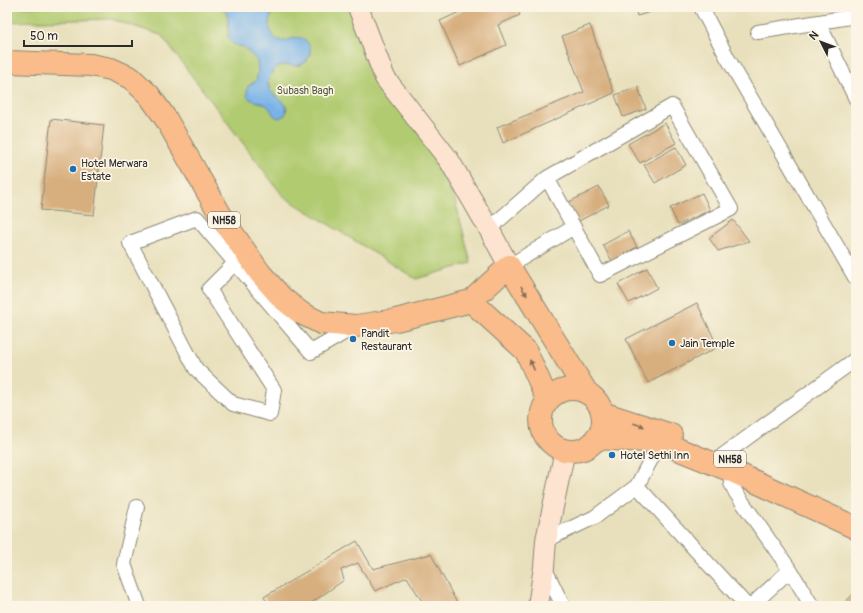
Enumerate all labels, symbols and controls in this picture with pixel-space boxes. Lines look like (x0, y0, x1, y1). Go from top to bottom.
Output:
scale bar (24, 22, 132, 48)
north arrow (801, 22, 841, 62)
text: N (807, 28, 822, 43)
text: 50 m (30, 29, 58, 44)
park label: Subash Bagh (276, 84, 334, 97)
place label: Hotel Merwara Estate (81, 157, 148, 183)
marker: Hotel Merwara Estate (68, 164, 78, 174)
road number: NH58 (208, 212, 240, 228)
one-way arrow (520, 286, 528, 296)
place label: Pandit Restaurant (361, 327, 412, 353)
marker: Pandit Restaurant (348, 334, 358, 344)
place label: Jain Temple (680, 337, 735, 350)
marker: Jain Temple (667, 338, 677, 348)
one-way arrow (529, 360, 535, 371)
one-way arrow (634, 422, 646, 428)
place label: Hotel Sethi Inn (620, 449, 689, 462)
marker: Hotel Sethi Inn (607, 450, 617, 460)
road number: NH58 (714, 451, 746, 467)

